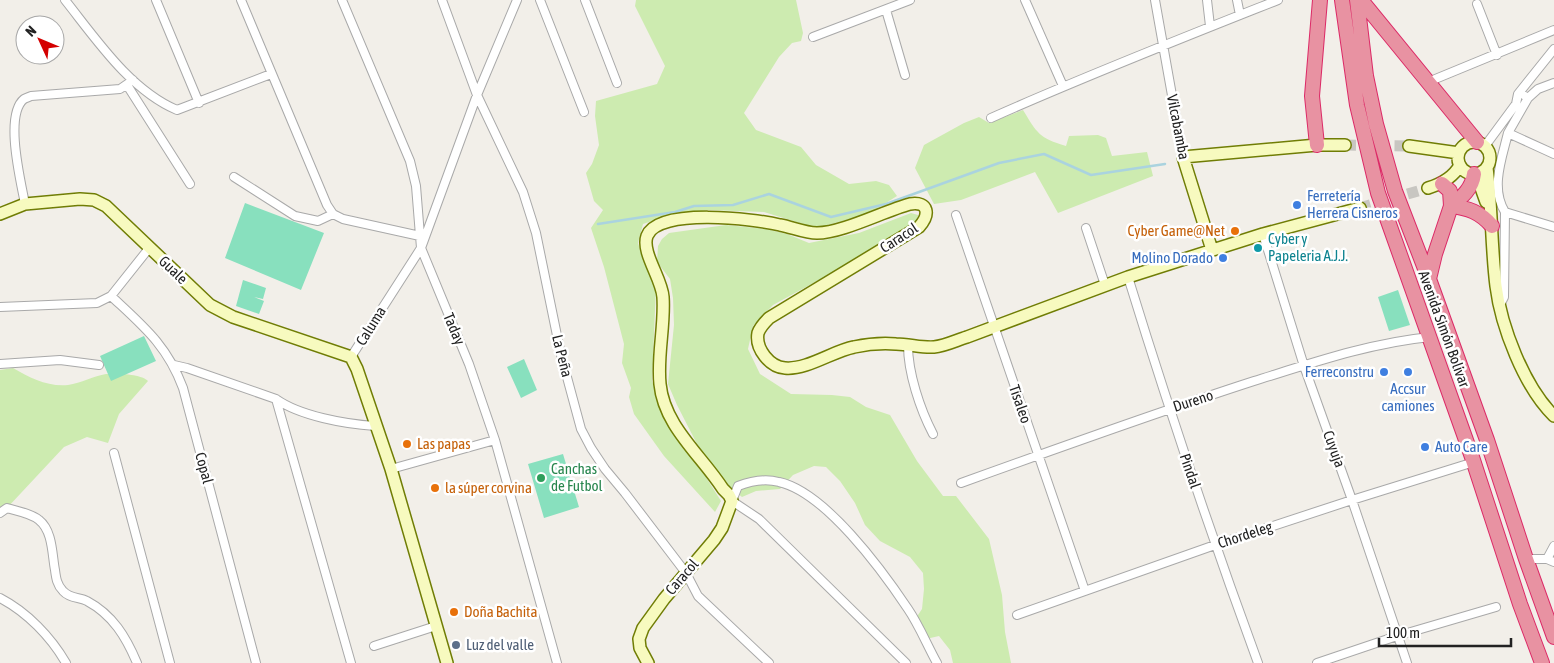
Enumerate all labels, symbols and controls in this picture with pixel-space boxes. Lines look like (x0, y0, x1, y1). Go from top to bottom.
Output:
north arrow (15, 15, 65, 65)
text: N (22, 22, 39, 39)
street label: Vilcabamba (1164, 93, 1193, 161)
place label: Ferretería Herrera Cisneros (1307, 187, 1398, 221)
marker: Ferretería Herrera Cisneros (1291, 199, 1303, 211)
street label: Caracol (877, 219, 921, 256)
place label: Cyber Game@Net (1127, 222, 1225, 239)
marker: Cyber Game@Net (1229, 225, 1241, 237)
place label: Cyber y Papeleria A.J.J. (1268, 230, 1348, 264)
marker: Cyber y Papeleria A.J.J. (1252, 242, 1264, 254)
place label: Molino Dorado (1131, 249, 1213, 266)
street label: Guale (156, 252, 191, 287)
marker: Molino Dorado (1217, 252, 1229, 264)
street label: Avenida Simón Bolívar (1415, 268, 1474, 390)
street label: Caluma (352, 303, 389, 348)
street label: Taday (440, 310, 469, 347)
street label: La Peña (549, 333, 576, 379)
place label: Ferreconstru (1305, 363, 1374, 380)
marker: Ferreconstru (1378, 366, 1390, 378)
marker: Accsur camiones (1402, 366, 1414, 378)
place label: Accsur camiones (1381, 380, 1435, 414)
street label: Tisaleo (1006, 382, 1035, 425)
street label: Dureno (1171, 386, 1215, 415)
street label: Cuyuja (1320, 428, 1349, 470)
place label: Las papas (417, 435, 471, 452)
marker: Las papas (401, 438, 413, 450)
place label: Auto Care (1435, 438, 1488, 455)
marker: Auto Care (1419, 441, 1431, 453)
street label: Copal (192, 450, 217, 485)
street label: Pindal (1177, 451, 1204, 491)
place label: Canchas de Futbol (551, 460, 603, 494)
marker: Canchas de Futbol (535, 472, 547, 484)
place label: la súper corvina (445, 479, 532, 496)
marker: la súper corvina (429, 482, 441, 494)
street label: Chordeleg (1215, 518, 1275, 551)
street label: Caracol (662, 555, 702, 598)
place label: Doña Bachita (464, 603, 537, 620)
marker: Doña Bachita (448, 606, 460, 618)
scale bar (1379, 616, 1512, 648)
text: 100 m (1386, 624, 1420, 641)
place label: Luz del valle (466, 636, 534, 653)
marker: Luz del valle (450, 639, 462, 651)

